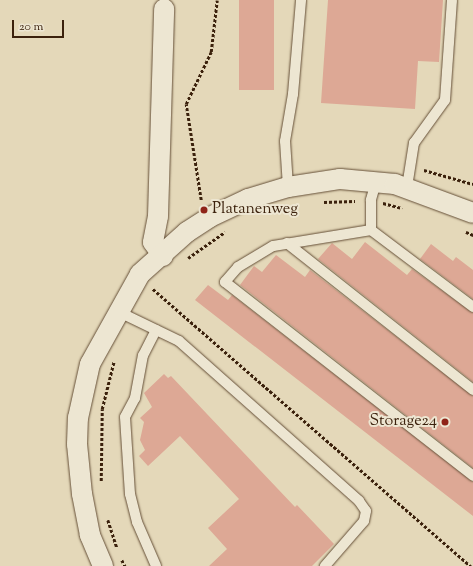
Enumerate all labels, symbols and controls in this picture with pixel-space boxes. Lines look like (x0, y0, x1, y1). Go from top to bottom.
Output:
scale bar (14, 12, 66, 38)
text: 20 m (19, 18, 43, 36)
place label: Platanenweg (212, 200, 298, 220)
marker: Platanenweg (199, 205, 209, 215)
place label: Storage24 (370, 412, 437, 432)
marker: Storage24 (440, 417, 450, 427)

